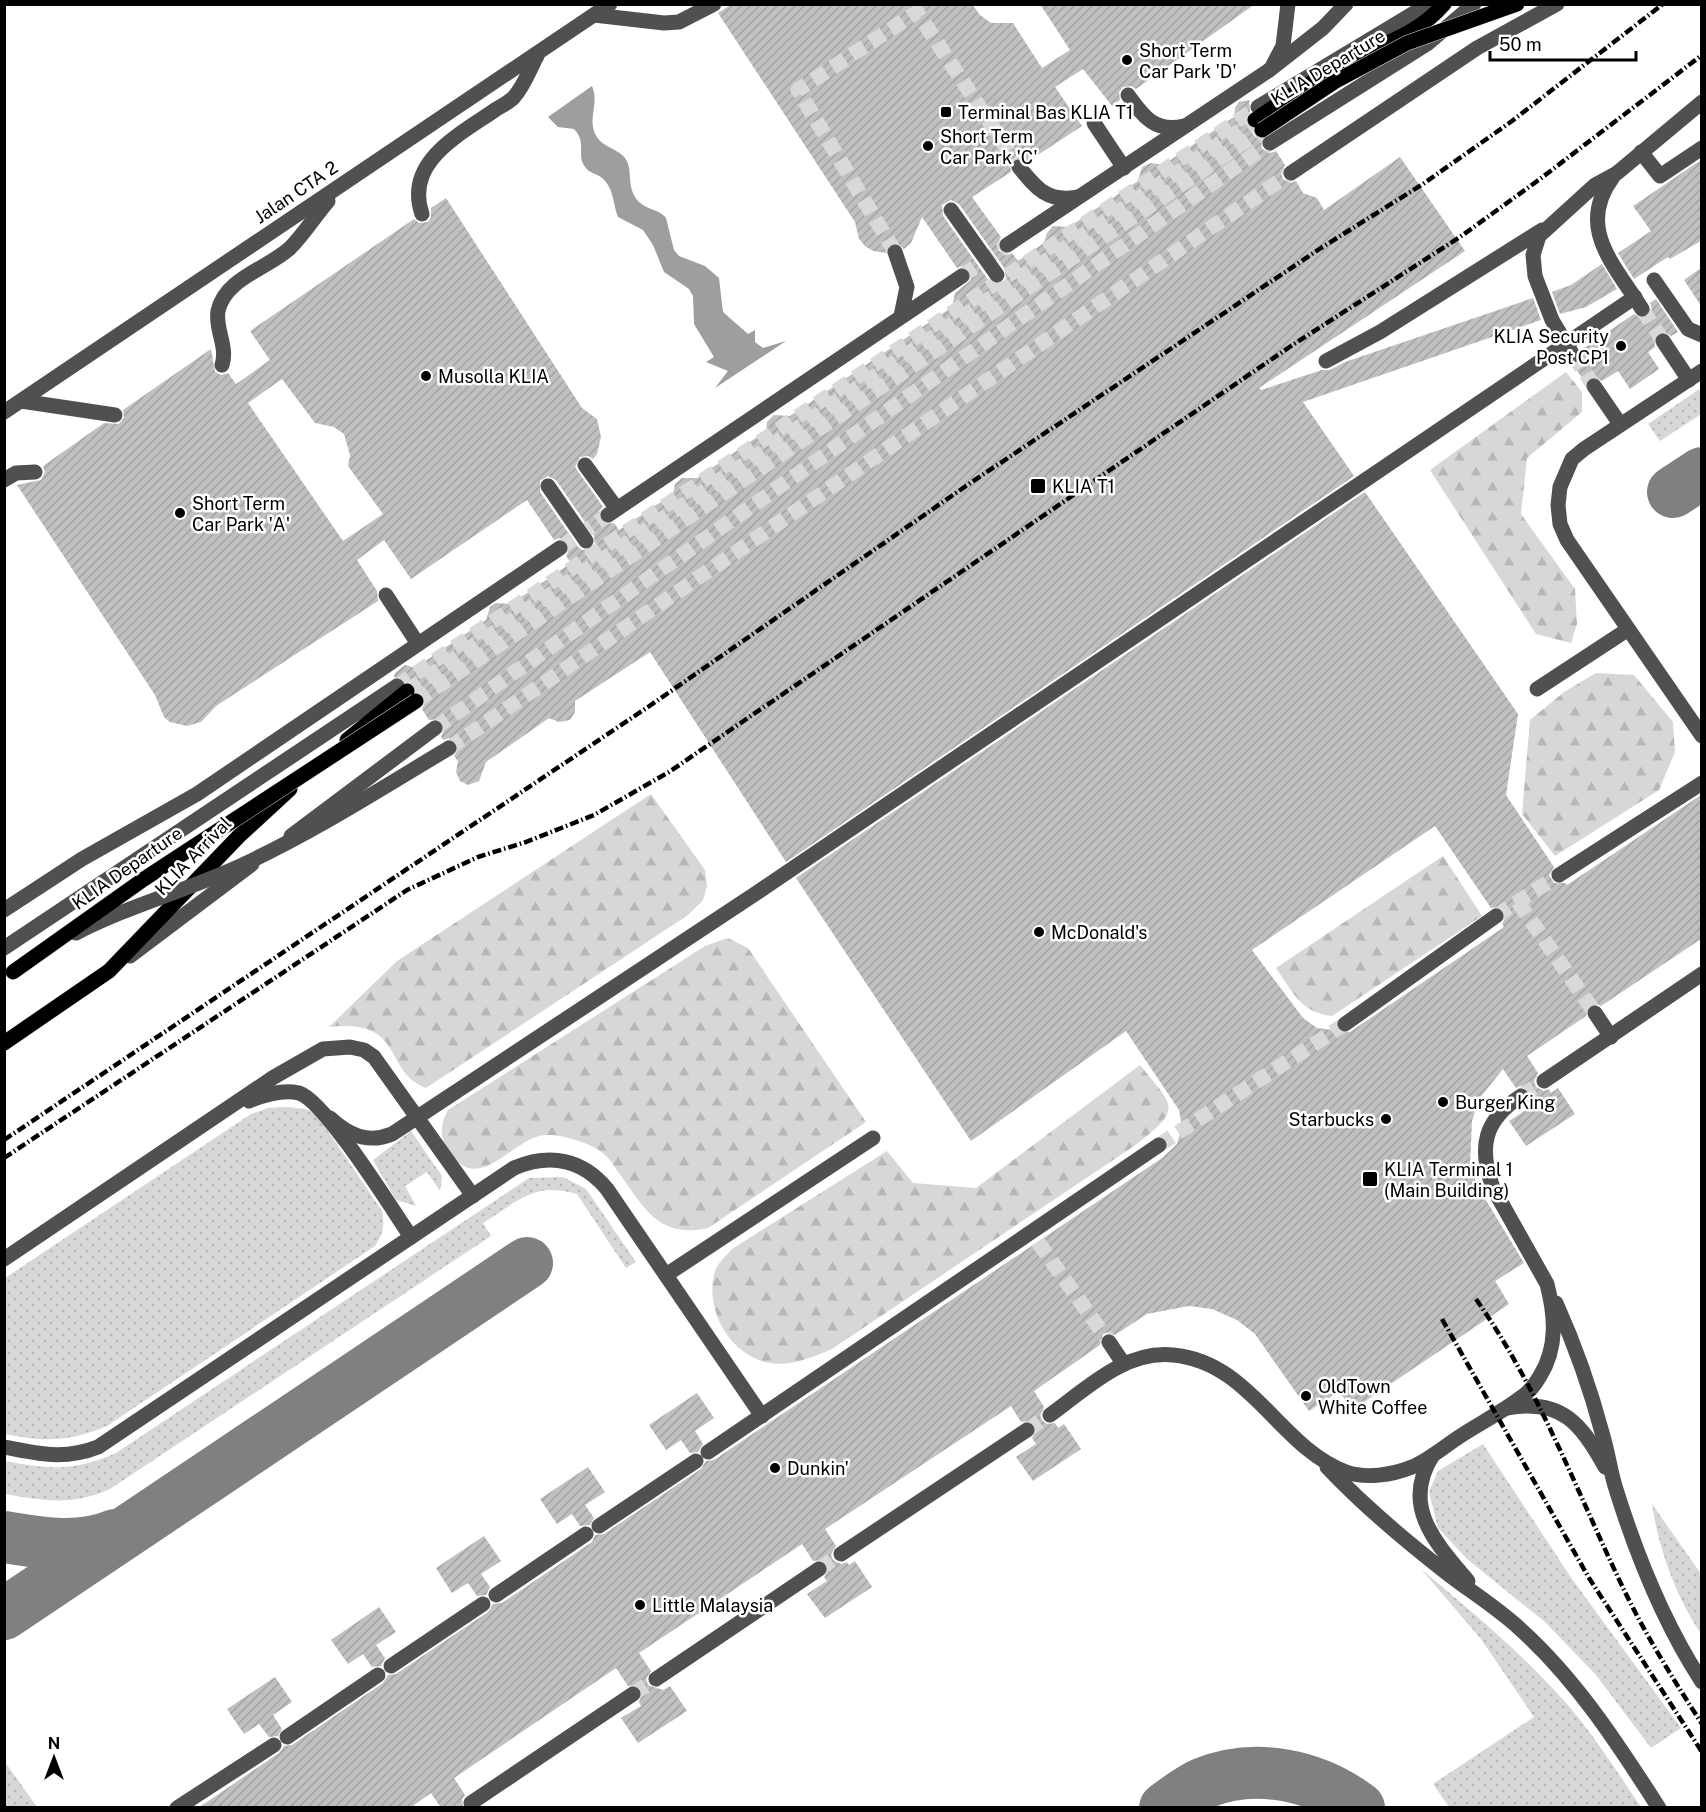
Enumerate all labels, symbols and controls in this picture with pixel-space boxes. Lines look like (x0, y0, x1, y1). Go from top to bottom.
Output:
scale bar (1490, 24, 1636, 62)
street label: KLIA Departure (1267, 25, 1389, 109)
text: 50 m (1499, 34, 1542, 55)
place label: Short Term Car Park 'D' (1139, 40, 1237, 82)
marker: Short Term Car Park 'D' (1120, 53, 1134, 67)
place label: Terminal Bas KLIA T1 (958, 102, 1133, 123)
marker: Terminal Bas KLIA T1 (939, 105, 953, 119)
place label: Short Term Car Park 'C' (940, 126, 1038, 168)
marker: Short Term Car Park 'C' (921, 139, 935, 153)
street label: Jalan CTA 2 (250, 156, 342, 228)
place label: KLIA Security Post CP1 (1493, 326, 1609, 368)
marker: KLIA Security Post CP1 (1614, 339, 1628, 353)
place label: Musolla KLIA (438, 366, 549, 387)
marker: Musolla KLIA (419, 369, 433, 383)
place label: KLIA T1 (1052, 476, 1115, 497)
marker: KLIA T1 (1029, 477, 1047, 495)
place label: Short Term Car Park 'A' (192, 493, 290, 535)
marker: Short Term Car Park 'A' (173, 506, 187, 520)
street label: KLIA Arrival (151, 813, 235, 899)
street label: KLIA Departure (68, 822, 186, 914)
place label: McDonald's (1051, 922, 1147, 943)
marker: McDonald's (1032, 925, 1046, 939)
place label: Burger King (1455, 1092, 1555, 1113)
marker: Burger King (1436, 1095, 1450, 1109)
place label: Starbucks (1289, 1109, 1374, 1130)
marker: Starbucks (1379, 1112, 1393, 1126)
place label: KLIA Terminal 1 (Main Building) (1384, 1159, 1513, 1201)
marker: KLIA Terminal 1 (Main Building) (1361, 1170, 1379, 1188)
place label: OldTown White Coffee (1318, 1376, 1428, 1418)
marker: OldTown White Coffee (1299, 1389, 1313, 1403)
place label: Dunkin' (787, 1458, 849, 1479)
marker: Dunkin' (768, 1461, 782, 1475)
place label: Little Malaysia (652, 1595, 773, 1616)
marker: Little Malaysia (633, 1598, 647, 1612)
north arrow (24, 1728, 84, 1788)
text: N (48, 1734, 60, 1753)

